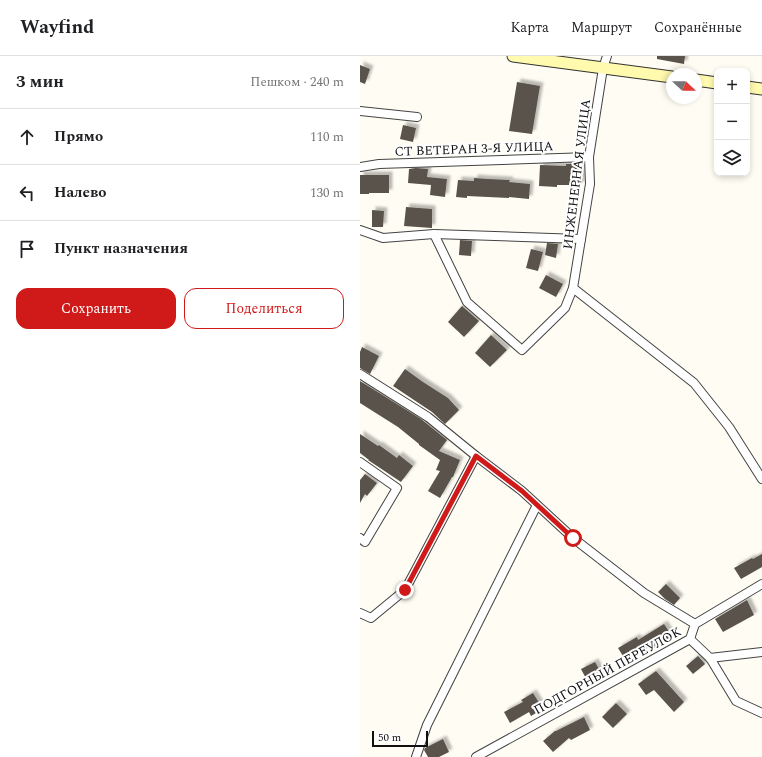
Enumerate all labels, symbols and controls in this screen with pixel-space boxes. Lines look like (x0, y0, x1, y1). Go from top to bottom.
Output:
text: Wayfind (20, 13, 94, 42)
text: Карта (511, 17, 549, 38)
text: Маршрут (571, 17, 632, 38)
text: Сохранённые (654, 17, 742, 38)
north arrow (666, 68, 702, 104)
map controls (714, 68, 750, 176)
button: + (714, 68, 750, 104)
text: 3 мин (16, 69, 64, 95)
text: Пешком · 240 m (250, 72, 344, 92)
street label: ИНЖЕНЕРНАЯ УЛИЦА (558, 98, 596, 250)
button: − (714, 104, 750, 140)
text: Прямо (54, 125, 103, 148)
icon: ahead (16, 126, 38, 148)
text: 110 m (310, 127, 344, 147)
street label: СТ ВЕТЕРАН 3-Я УЛИЦА (394, 136, 554, 162)
button: layers (714, 140, 750, 176)
text: Налево (54, 181, 107, 204)
icon: left (16, 182, 38, 204)
text: 130 m (310, 183, 344, 203)
text: Пункт назначения (54, 237, 188, 260)
icon: arrive (16, 238, 38, 260)
button: Сохранить (16, 288, 176, 329)
button: Поделиться (184, 288, 344, 329)
route start (564, 529, 582, 547)
route end (396, 581, 414, 599)
street label: ПОДГОРНЫЙ ПЕРЕУЛОК (530, 621, 686, 720)
scale bar (372, 729, 428, 748)
text: 50 m (378, 729, 401, 746)

